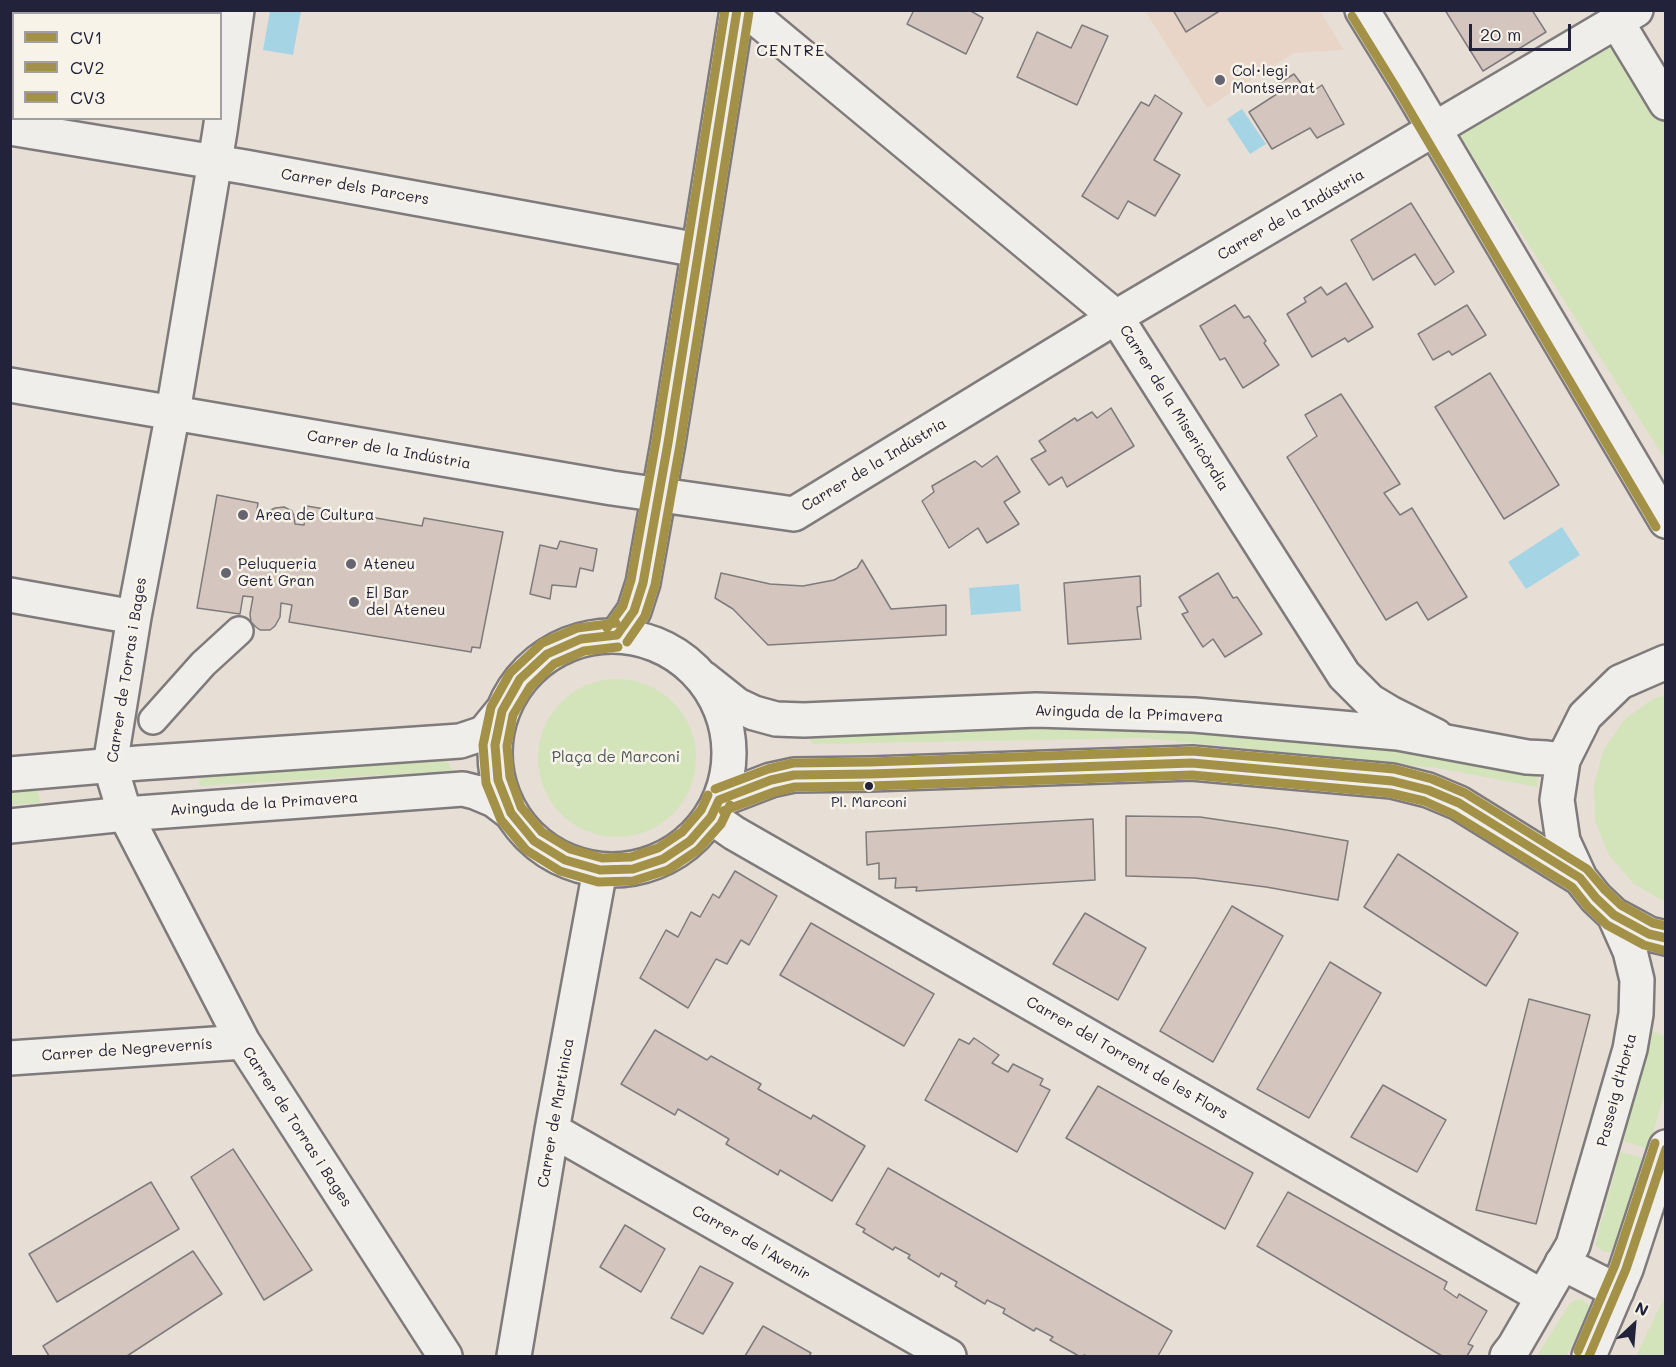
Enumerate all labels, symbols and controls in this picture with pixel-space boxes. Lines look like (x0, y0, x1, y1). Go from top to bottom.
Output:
legend (12, 12, 222, 120)
scale bar (1472, 12, 1574, 50)
text: 20 m (1480, 22, 1521, 46)
text: CV1 (70, 25, 102, 49)
district label: CENTRE (756, 41, 826, 61)
text: CV2 (70, 55, 104, 79)
place label: Col·legi Montserrat (1232, 62, 1315, 97)
marker: Col·legi Montserrat (1213, 73, 1227, 87)
text: CV3 (70, 85, 105, 109)
street label: Carrer dels Parcers (279, 165, 431, 209)
street label: Carrer de la Indústria (1215, 166, 1367, 264)
street label: Carrer de la Misericòrdia (1115, 322, 1233, 494)
street label: Carrer de la Indústria (798, 414, 950, 516)
street label: Carrer de la Indústria (306, 427, 472, 473)
place label: Area de Cultura (255, 506, 374, 524)
marker: Area de Cultura (236, 508, 250, 522)
place label: Peluqueria Gent Gran (238, 555, 317, 590)
place label: Ateneu (363, 555, 415, 573)
marker: Ateneu (344, 557, 358, 571)
marker: Peluqueria Gent Gran (219, 566, 233, 580)
street label: Carrer de Torras i Bages (103, 576, 151, 764)
place label: El Bar del Ateneu (366, 584, 445, 619)
marker: El Bar del Ateneu (347, 595, 361, 609)
street label: Avinguda de la Primavera (1035, 702, 1223, 726)
park label: Plaça de Marconi (552, 748, 680, 766)
marker: Pl. Marconi (863, 780, 875, 792)
street label: Avinguda de la Primavera (169, 788, 359, 820)
place label: Pl. Marconi (831, 795, 907, 811)
street label: Carrer del Torrent de les Flors (1023, 993, 1231, 1123)
street label: Passeig d'Horta (1593, 1031, 1641, 1149)
street label: Carrer de Negrevernís (41, 1035, 213, 1065)
street label: Carrer de Martinica (534, 1037, 578, 1189)
street label: Carrer de Torras i Bages (238, 1044, 356, 1210)
street label: Carrer de l'Avenir (689, 1202, 813, 1284)
north arrow (1604, 1295, 1664, 1355)
text: N (1632, 1296, 1652, 1320)

